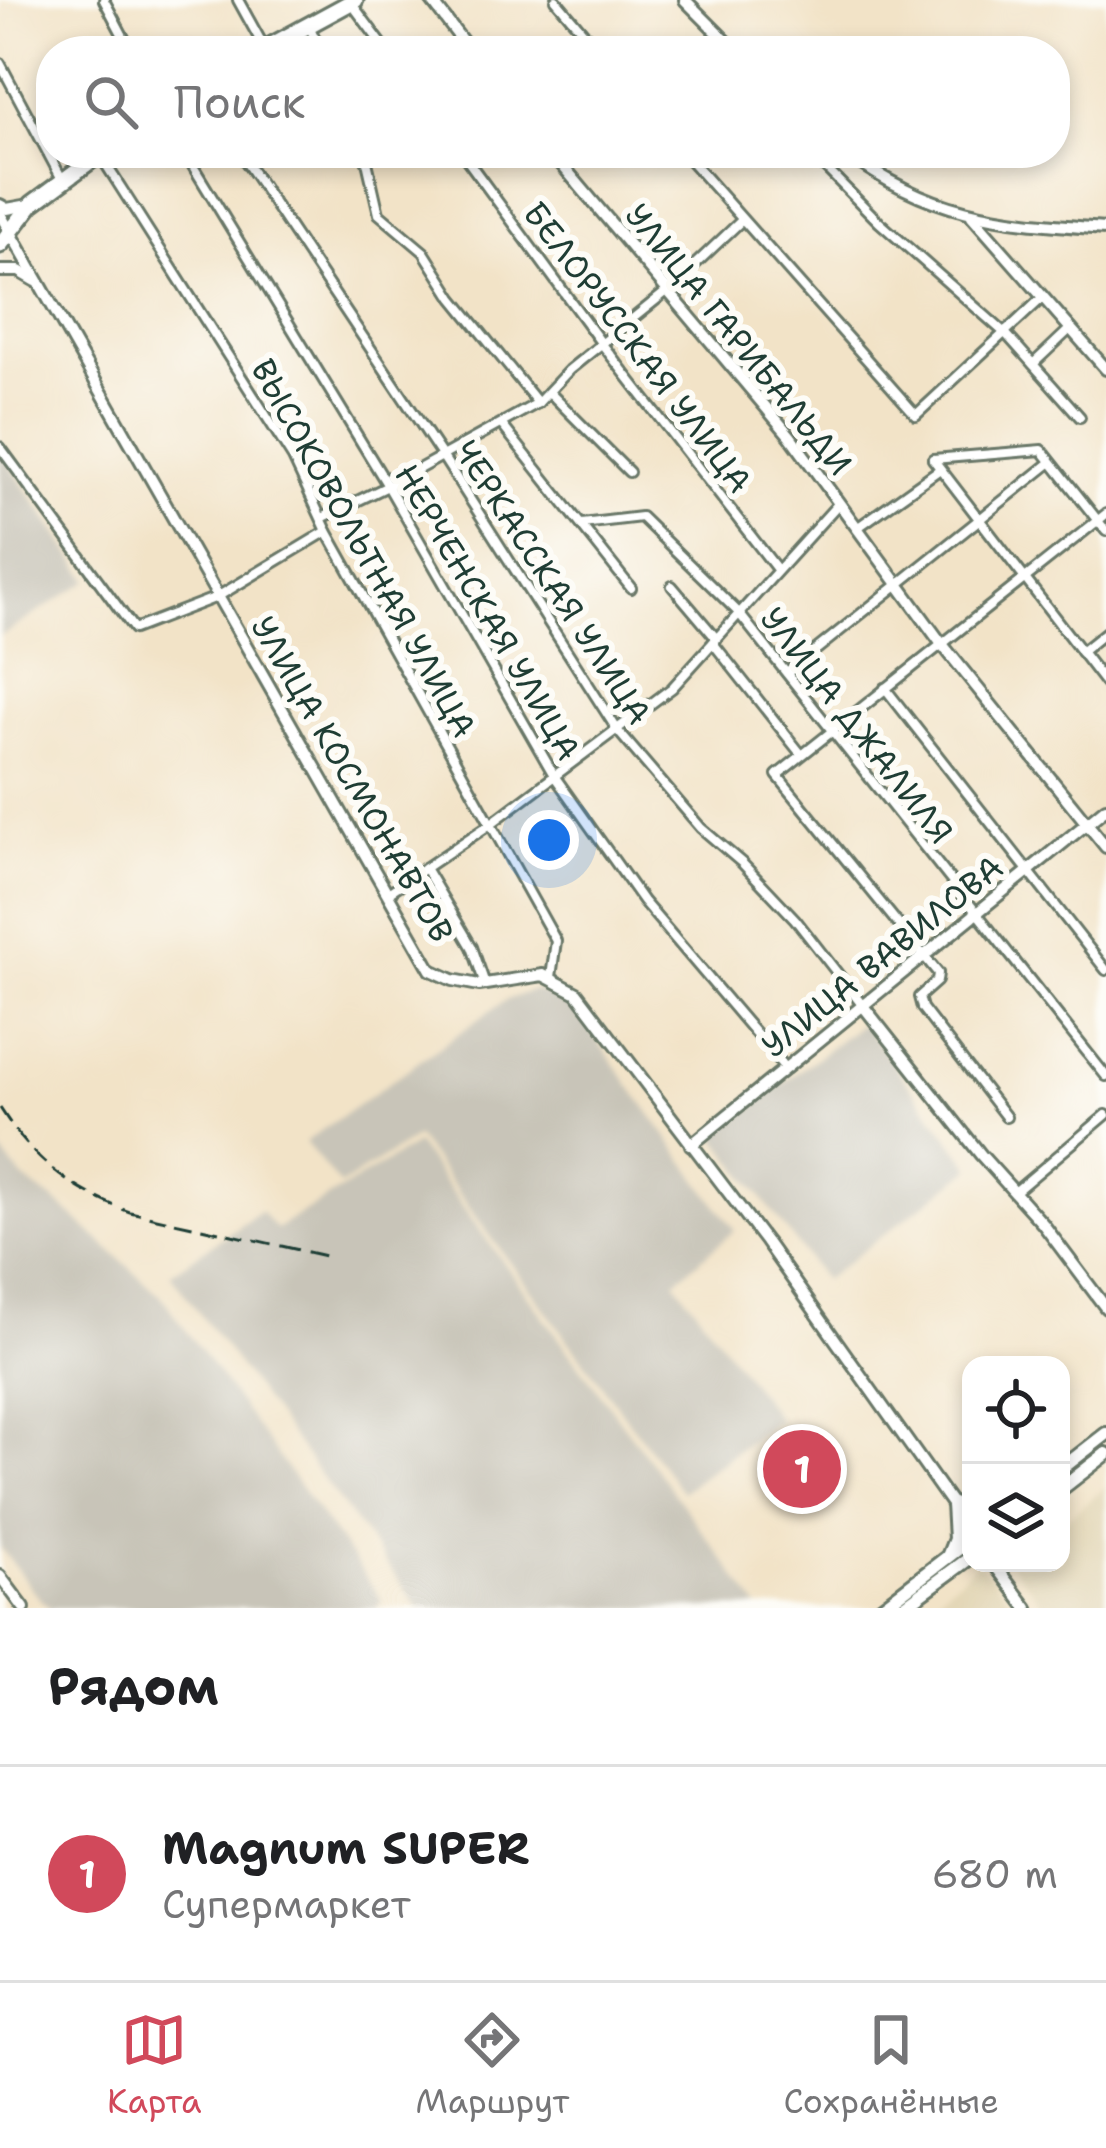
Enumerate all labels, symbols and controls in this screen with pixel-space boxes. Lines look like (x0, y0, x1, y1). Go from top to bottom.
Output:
search box (36, 36, 1070, 168)
icon: search (78, 69, 144, 135)
text: Поиск (174, 72, 305, 132)
street label: БЕЛОРУССКАЯ УЛИЦА (513, 192, 762, 502)
street label: УЛИЦА ГАРИБАЛЬДИ (615, 194, 862, 485)
street label: ВЫСОКОВОЛЬТНАЯ УЛИЦА (241, 351, 487, 746)
street label: ЧЕРКАССКАЯ УЛИЦА (444, 431, 662, 733)
street label: НЕРЧЕНСКАЯ УЛИЦА (384, 456, 591, 769)
street label: УЛИЦА ДЖАЛИЛЯ (750, 598, 963, 853)
street label: УЛИЦА КОСМОНАВТОВ (241, 608, 465, 951)
your location (519, 810, 579, 870)
street label: УЛИЦА ВАВИЛОВА (752, 845, 1012, 1068)
map controls (962, 1356, 1070, 1572)
button: locate (962, 1356, 1070, 1464)
pin: 1 (763, 1424, 841, 1514)
button: layers (962, 1464, 1070, 1572)
text: Рядом (48, 1652, 219, 1720)
text: Magnum SUPER (162, 1818, 530, 1878)
text: 1 (78, 1848, 96, 1900)
text: 680 m (932, 1848, 1058, 1900)
text: Супермаркет (162, 1878, 411, 1930)
tab: Карта (107, 2007, 201, 2124)
tab: Маршрут (415, 2007, 569, 2124)
tab: Сохранённые (783, 2007, 999, 2124)

